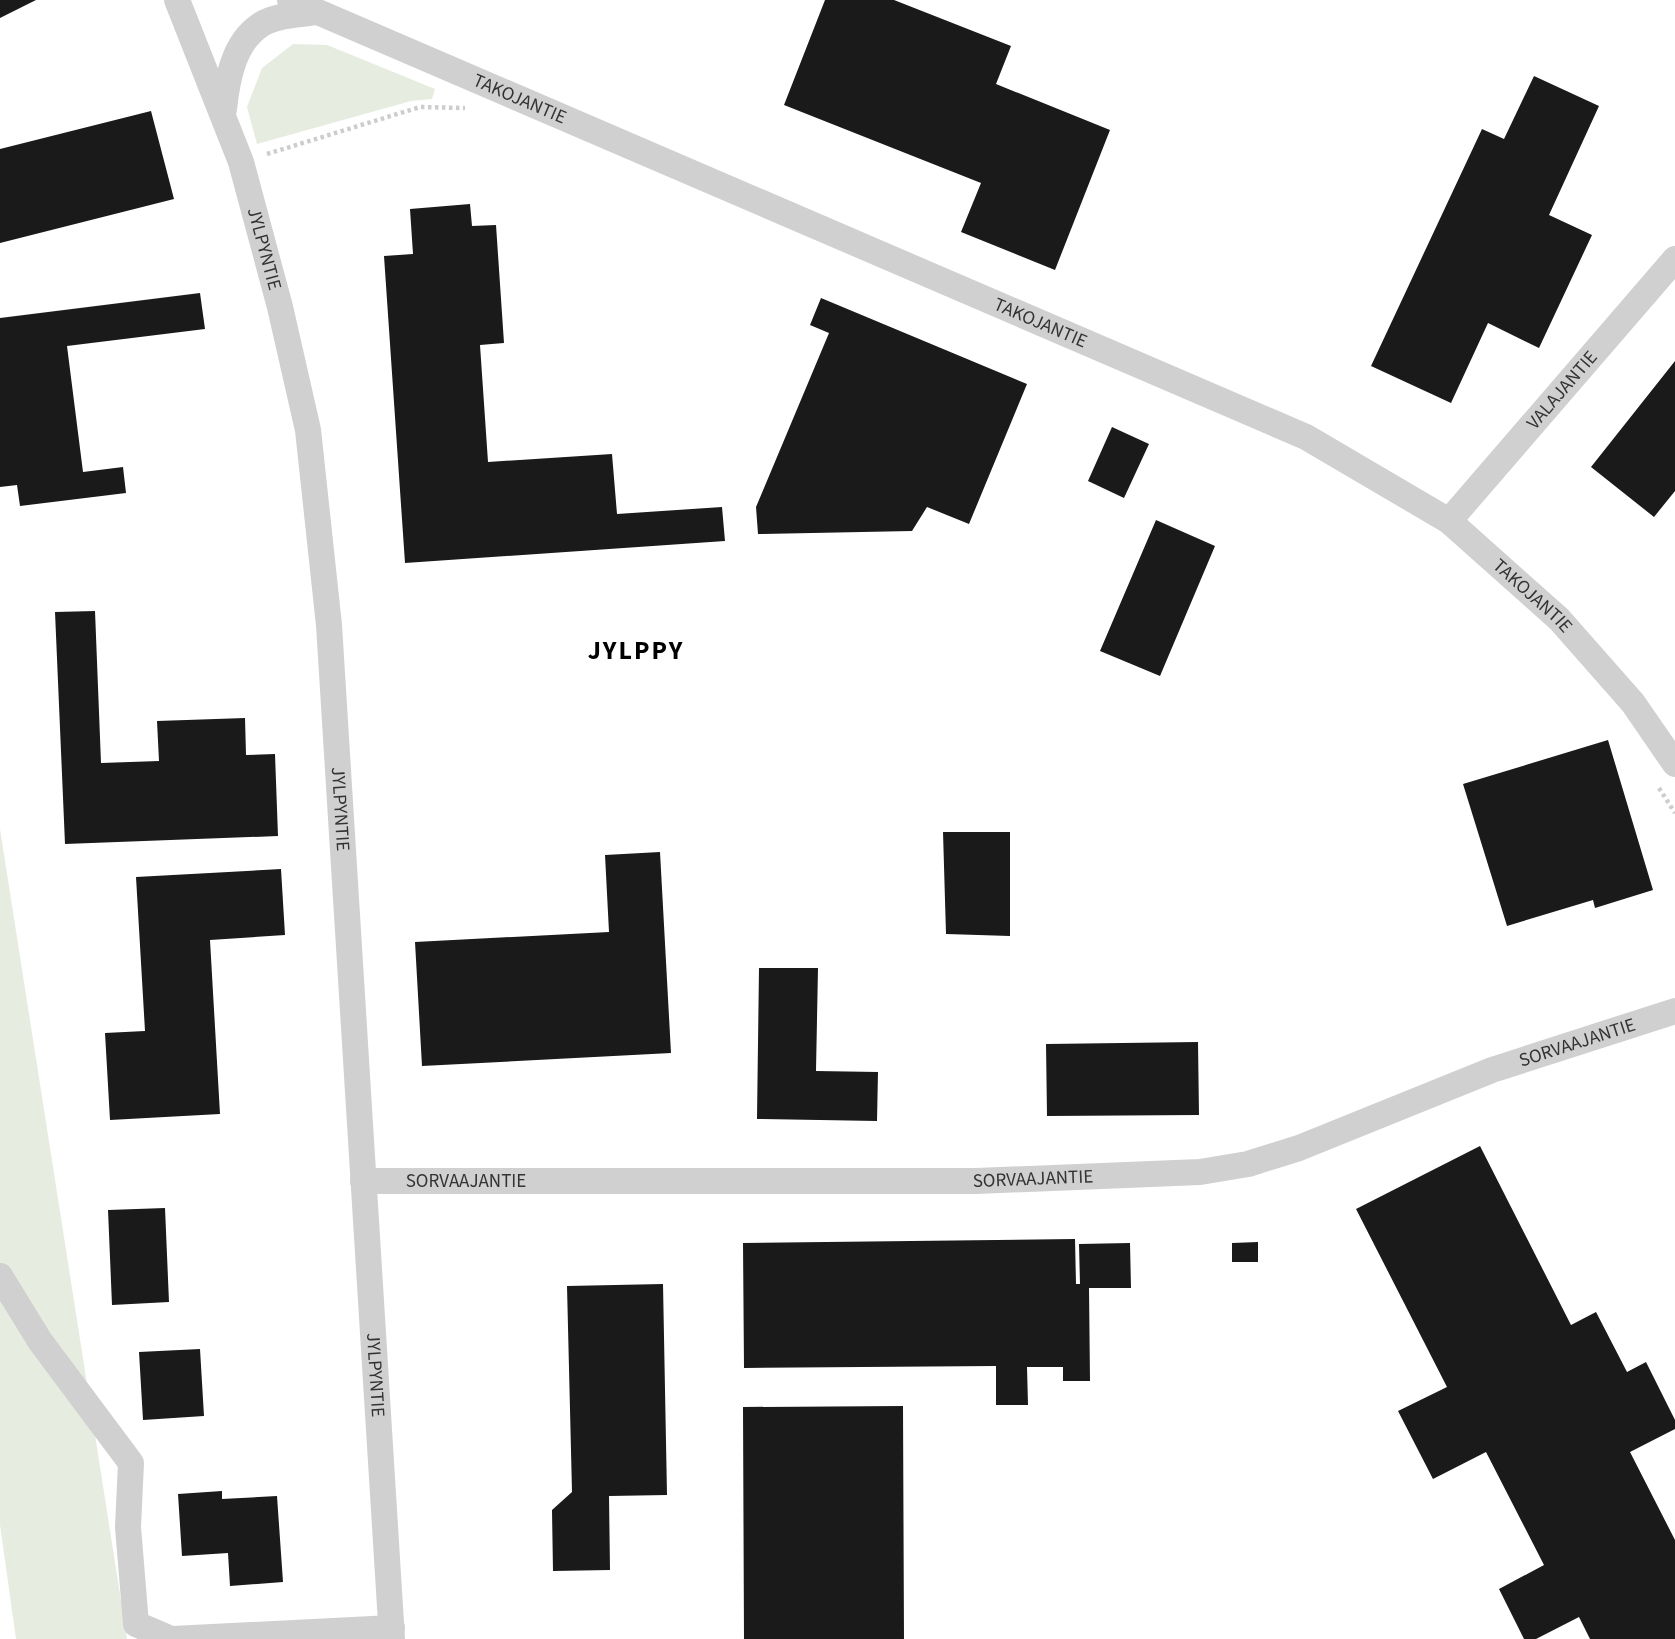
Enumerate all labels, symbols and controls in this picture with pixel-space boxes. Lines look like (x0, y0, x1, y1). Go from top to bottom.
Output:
street label: TAKOJANTIE (469, 67, 571, 131)
street label: JYLPYNTIE (240, 204, 288, 293)
street label: TAKOJANTIE (990, 291, 1091, 355)
street label: VALAJANTIE (1520, 345, 1604, 435)
street label: TAKOJANTIE (1487, 553, 1579, 639)
district label: JYLPPY (588, 632, 684, 669)
street label: JYLPYNTIE (324, 766, 357, 852)
street label: SORVAAJANTIE (1516, 1011, 1639, 1074)
street label: SORVAAJANTIE (972, 1163, 1094, 1195)
street label: SORVAAJANTIE (406, 1168, 526, 1195)
street label: JYLPYNTIE (359, 1332, 392, 1418)

